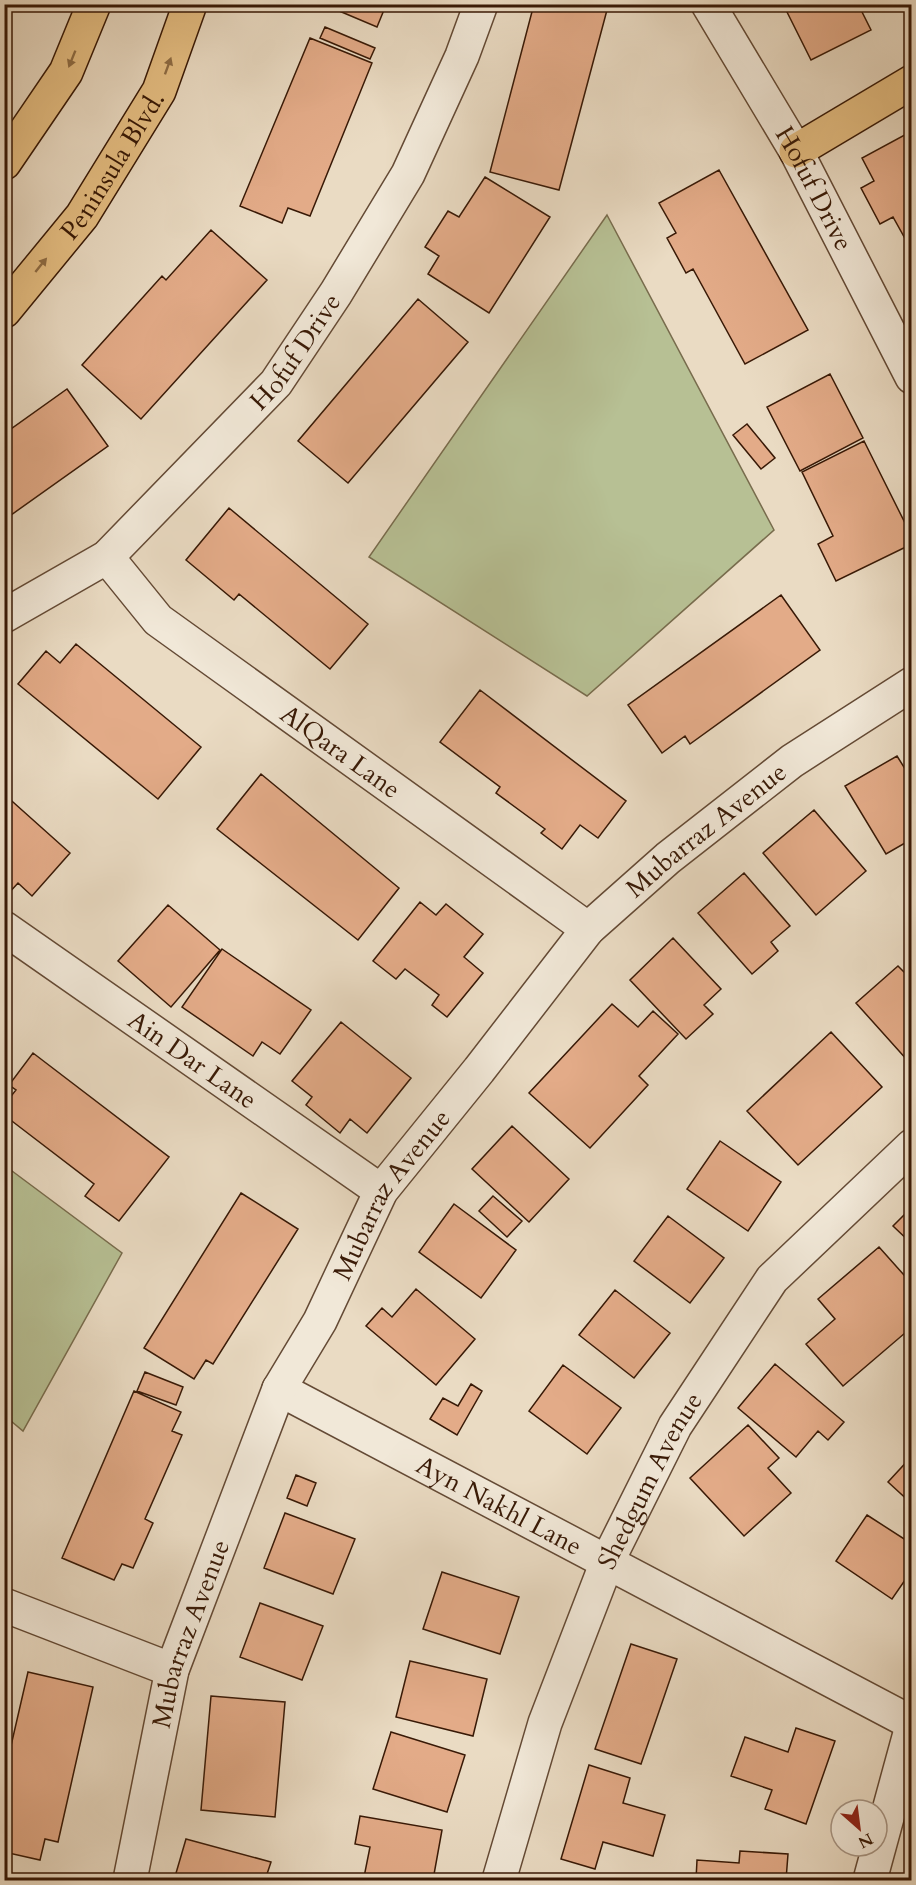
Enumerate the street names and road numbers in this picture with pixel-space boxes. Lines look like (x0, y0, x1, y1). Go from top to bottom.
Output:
street label: Peninsula Blvd. (52, 84, 172, 247)
street label: Hofuf Drive (768, 120, 862, 256)
street label: Hofuf Drive (242, 286, 349, 418)
street label: AlQara Lane (274, 696, 408, 806)
street label: Mubarraz Avenue (618, 754, 794, 905)
street label: Ain Dar Lane (121, 1002, 264, 1117)
street label: Mubarraz Avenue (324, 1102, 458, 1286)
street label: Shedgum Avenue (589, 1385, 710, 1575)
street label: Ayn Nakhl Lane (410, 1447, 588, 1563)
street label: Mubarraz Avenue (143, 1534, 238, 1731)

